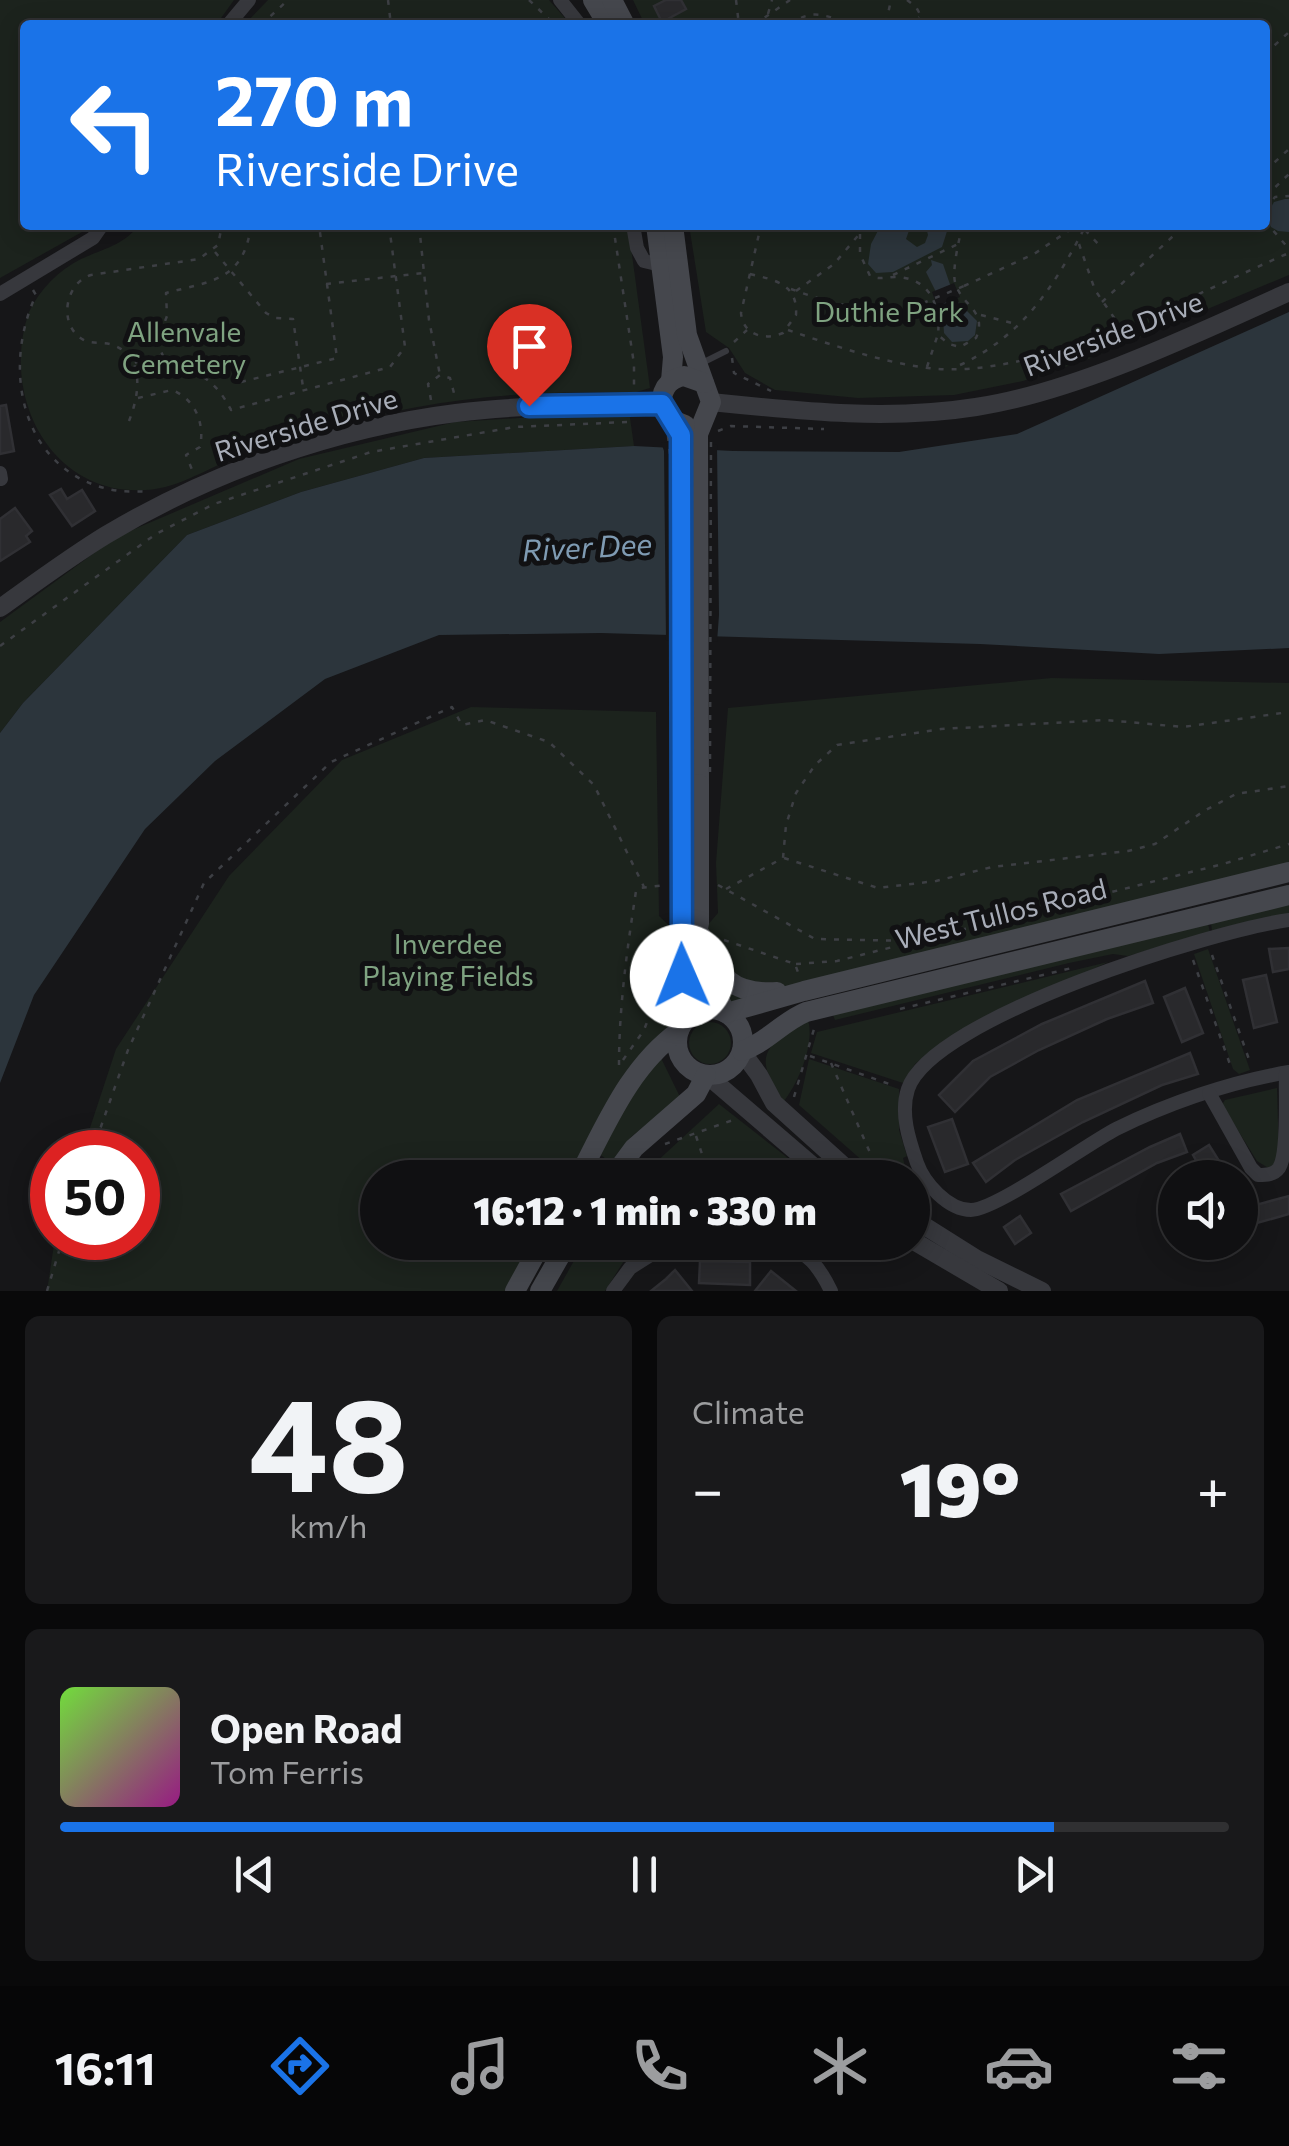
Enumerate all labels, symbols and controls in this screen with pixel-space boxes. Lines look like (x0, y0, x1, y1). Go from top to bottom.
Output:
text: 270 m (215, 55, 413, 140)
icon: left (50, 60, 180, 190)
text: Riverside Drive (215, 140, 519, 195)
street label: Riverside Drive (1018, 283, 1207, 383)
park label: Duthie Park (814, 294, 964, 328)
pin (487, 304, 572, 407)
park label: Allenvale Cemetery (122, 314, 246, 380)
icon: arrive (502, 319, 557, 374)
street label: Riverside Drive (210, 380, 401, 468)
water label: River Dee (521, 524, 653, 567)
street label: West Tullos Road (892, 870, 1110, 956)
position arrow (630, 924, 734, 1028)
park label: Inverdee Playing Fields (362, 926, 534, 992)
speed limit sign: 50 (30, 1130, 160, 1260)
map controls (1158, 1160, 1258, 1260)
button: sound (1158, 1160, 1258, 1260)
text: 16:12 · 1 min · 330 m (473, 1186, 817, 1233)
text: 48 (248, 1360, 409, 1519)
text: Climate (692, 1391, 805, 1431)
text: 19° (900, 1441, 1020, 1532)
text: − (692, 1454, 723, 1521)
text: + (1197, 1454, 1229, 1521)
text: km/h (290, 1505, 367, 1545)
text: Open Road (210, 1704, 403, 1751)
text: Tom Ferris (210, 1751, 364, 1791)
icon: previous (227, 1847, 282, 1902)
icon: pause (617, 1847, 672, 1902)
icon: next (1007, 1847, 1062, 1902)
icon: directions (265, 2031, 335, 2101)
icon: music (445, 2031, 515, 2101)
icon: phone (625, 2031, 695, 2101)
icon: climate (805, 2031, 875, 2101)
icon: car (984, 2031, 1054, 2101)
icon: filters (1164, 2031, 1234, 2101)
text: 16:11 (55, 2039, 156, 2094)

